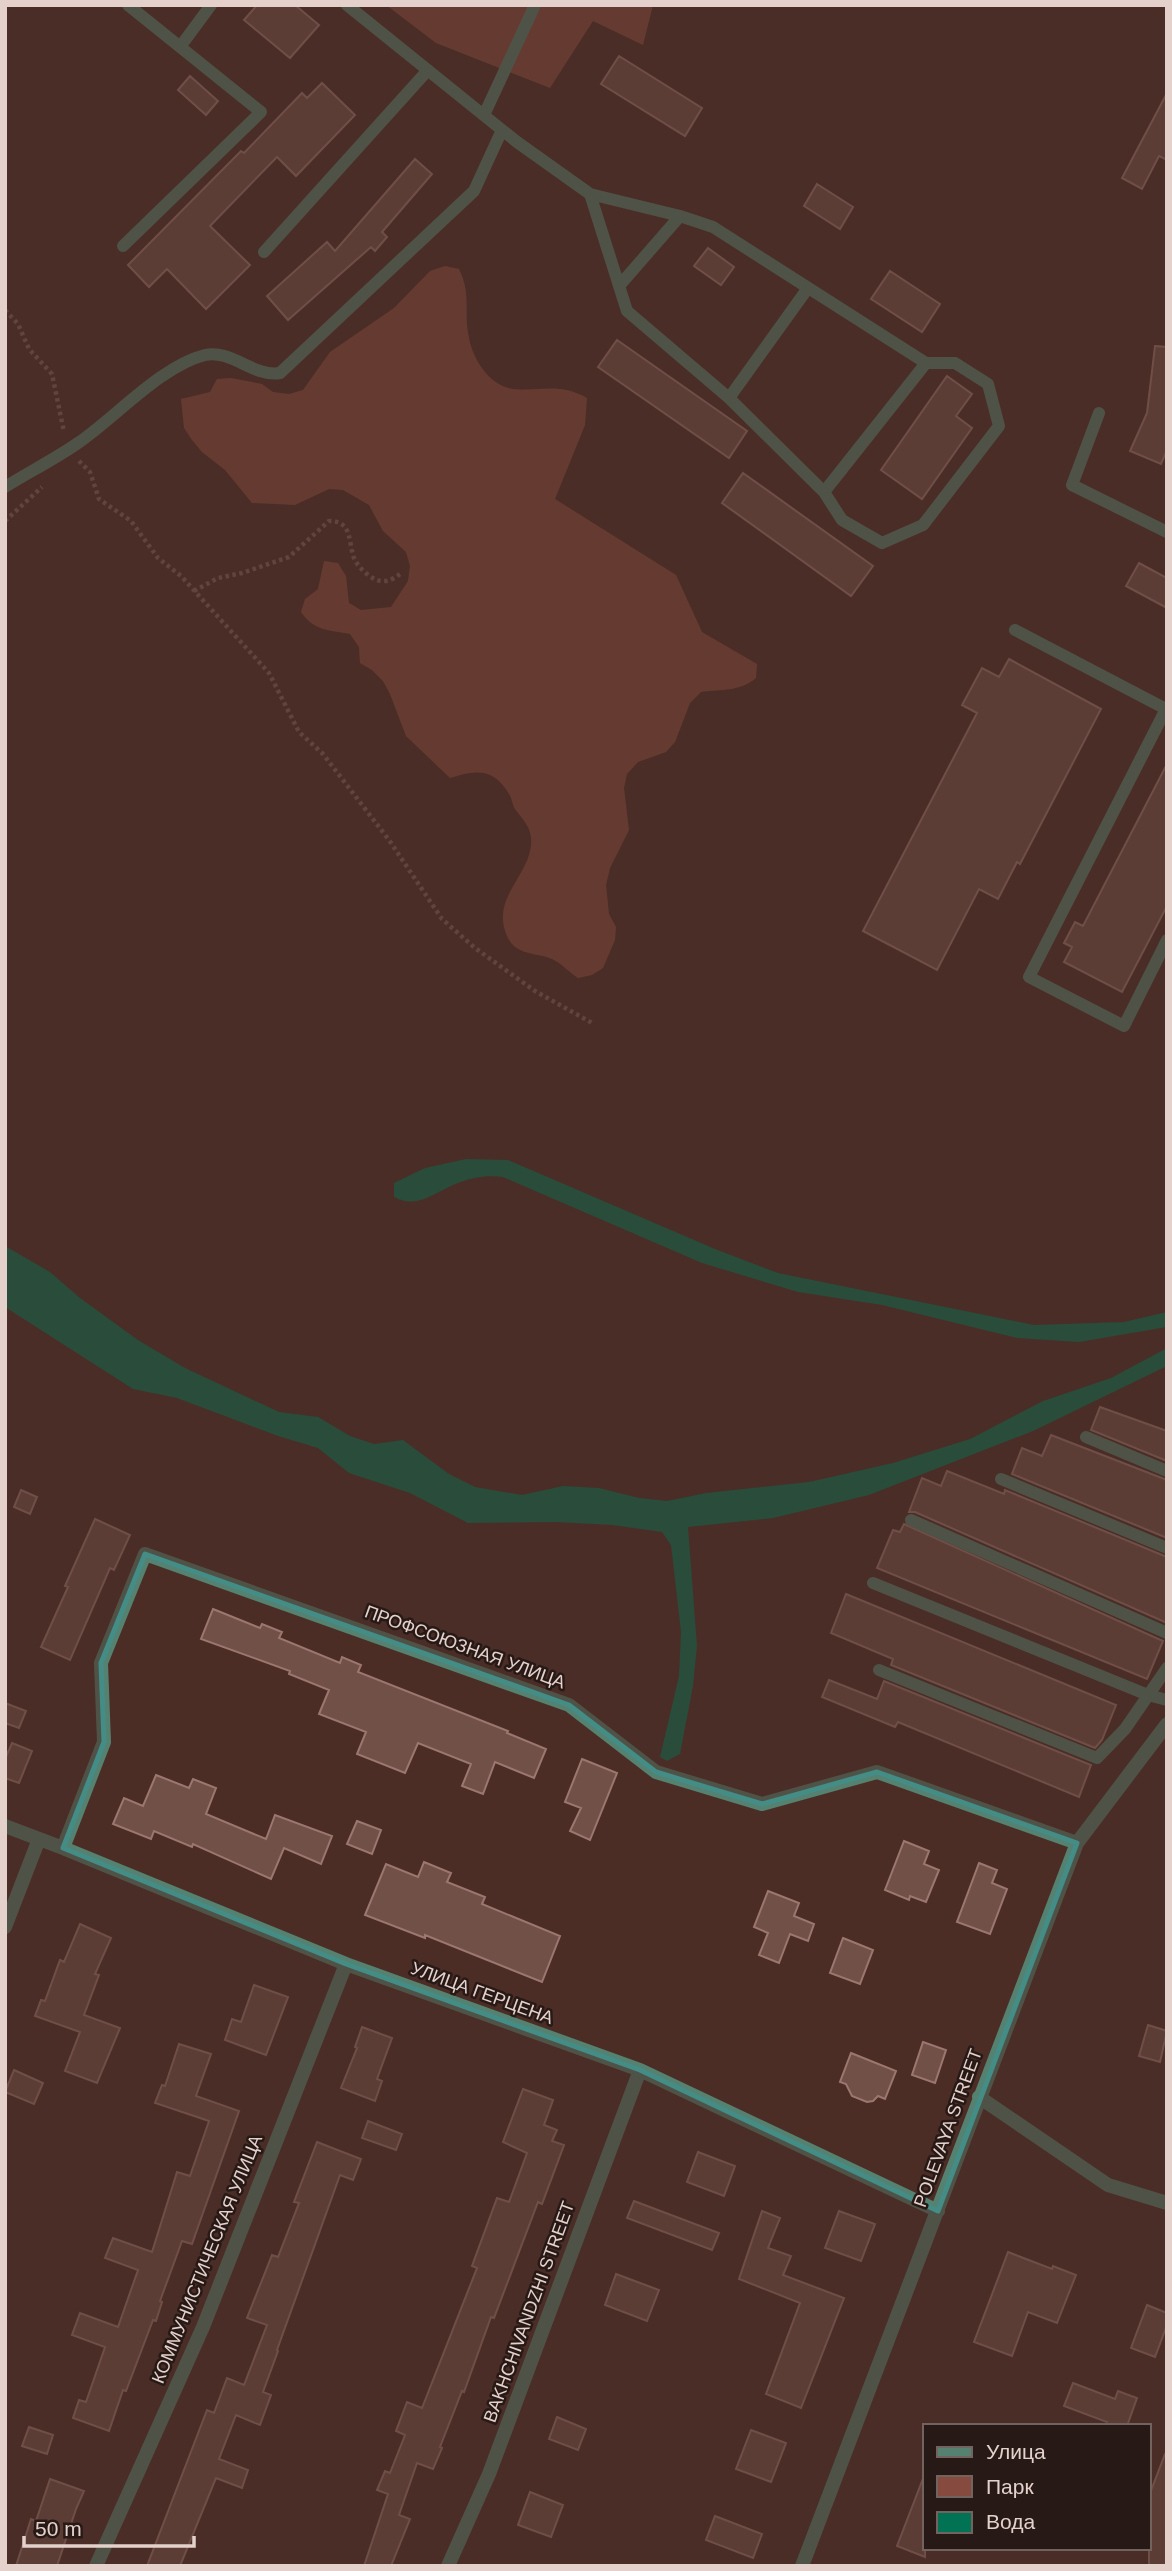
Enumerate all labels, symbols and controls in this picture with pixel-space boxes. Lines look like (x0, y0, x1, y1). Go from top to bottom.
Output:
street label: ПРОФСОЮЗНАЯ УЛИЦА (362, 1601, 568, 1693)
street label: УЛИЦА ГЕРЦЕНА (408, 1958, 556, 2028)
street label: POLEVAYA STREET (910, 2046, 986, 2210)
street label: КОММУНИСТИЧЕСКАЯ УЛИЦА (148, 2132, 266, 2386)
street label: BAKHCHIVANDZHI STREET (480, 2199, 578, 2425)
legend (923, 2424, 1151, 2550)
text: Улица (986, 2440, 1046, 2463)
text: Парк (986, 2475, 1034, 2498)
scale bar (24, 2504, 194, 2548)
text: Вода (986, 2510, 1035, 2533)
text: 50 m (35, 2517, 82, 2540)

